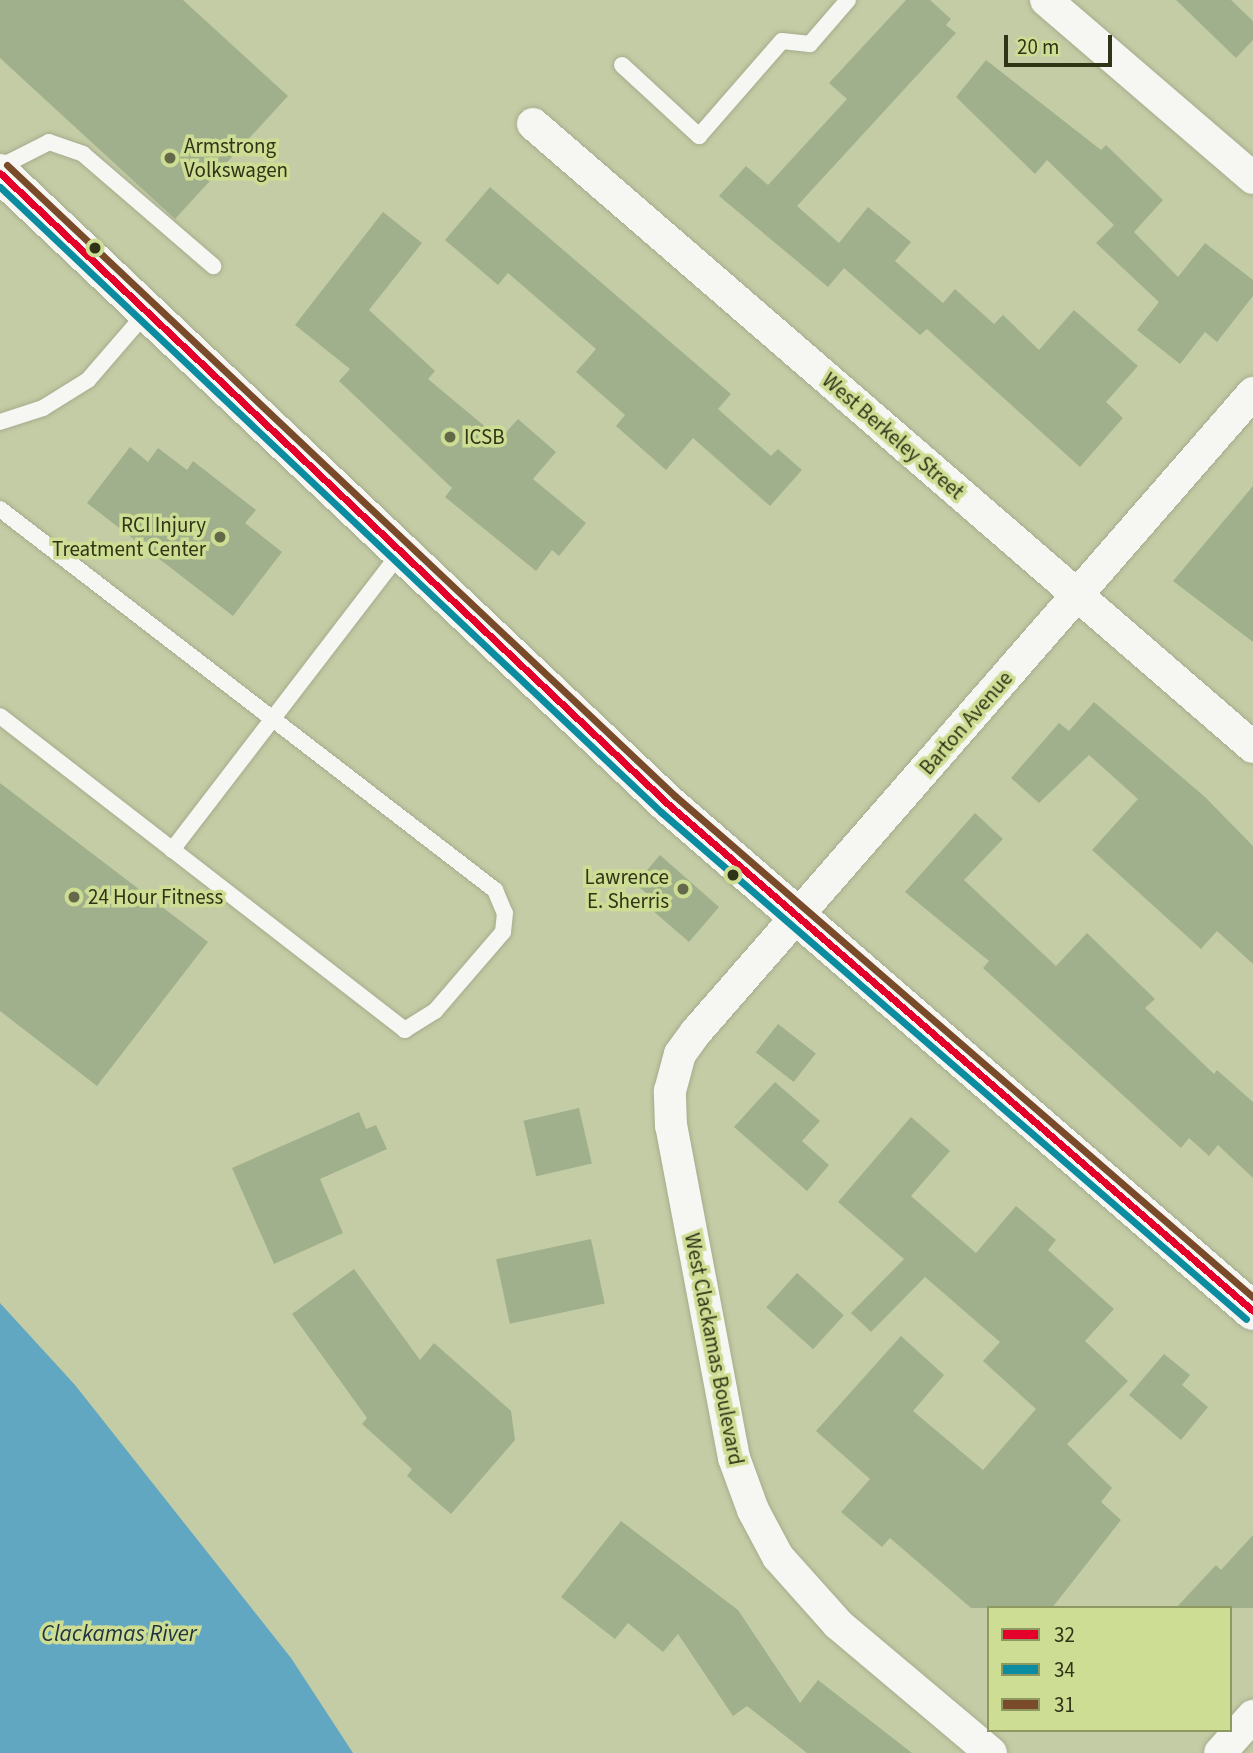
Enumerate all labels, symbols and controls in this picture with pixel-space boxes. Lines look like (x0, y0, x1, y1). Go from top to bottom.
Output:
scale bar (1008, 21, 1116, 65)
text: 20 m (1017, 32, 1059, 62)
place label: Armstrong Volkswagen (184, 133, 288, 183)
marker: Armstrong Volkswagen (162, 150, 178, 166)
unlabelled marker (88, 241, 102, 255)
street label: West Berkeley Street (817, 368, 969, 504)
place label: ICSB (464, 424, 505, 450)
marker: ICSB (442, 429, 458, 445)
place label: RCI Injury Treatment Center (52, 512, 206, 562)
marker: RCI Injury Treatment Center (212, 529, 228, 545)
street label: Barton Avenue (914, 666, 1018, 780)
place label: Lawrence E. Sherris (585, 864, 669, 914)
unlabelled marker (726, 868, 740, 882)
marker: Lawrence E. Sherris (675, 881, 691, 897)
place label: 24 Hour Fitness (88, 884, 223, 910)
marker: 24 Hour Fitness (66, 889, 82, 905)
street label: West Clackamas Boulevard (679, 1231, 749, 1467)
legend (987, 1606, 1232, 1732)
water label: Clackamas River (41, 1620, 197, 1648)
text: 32 (1054, 1620, 1075, 1650)
text: 34 (1054, 1655, 1075, 1685)
text: 31 (1054, 1690, 1075, 1720)

